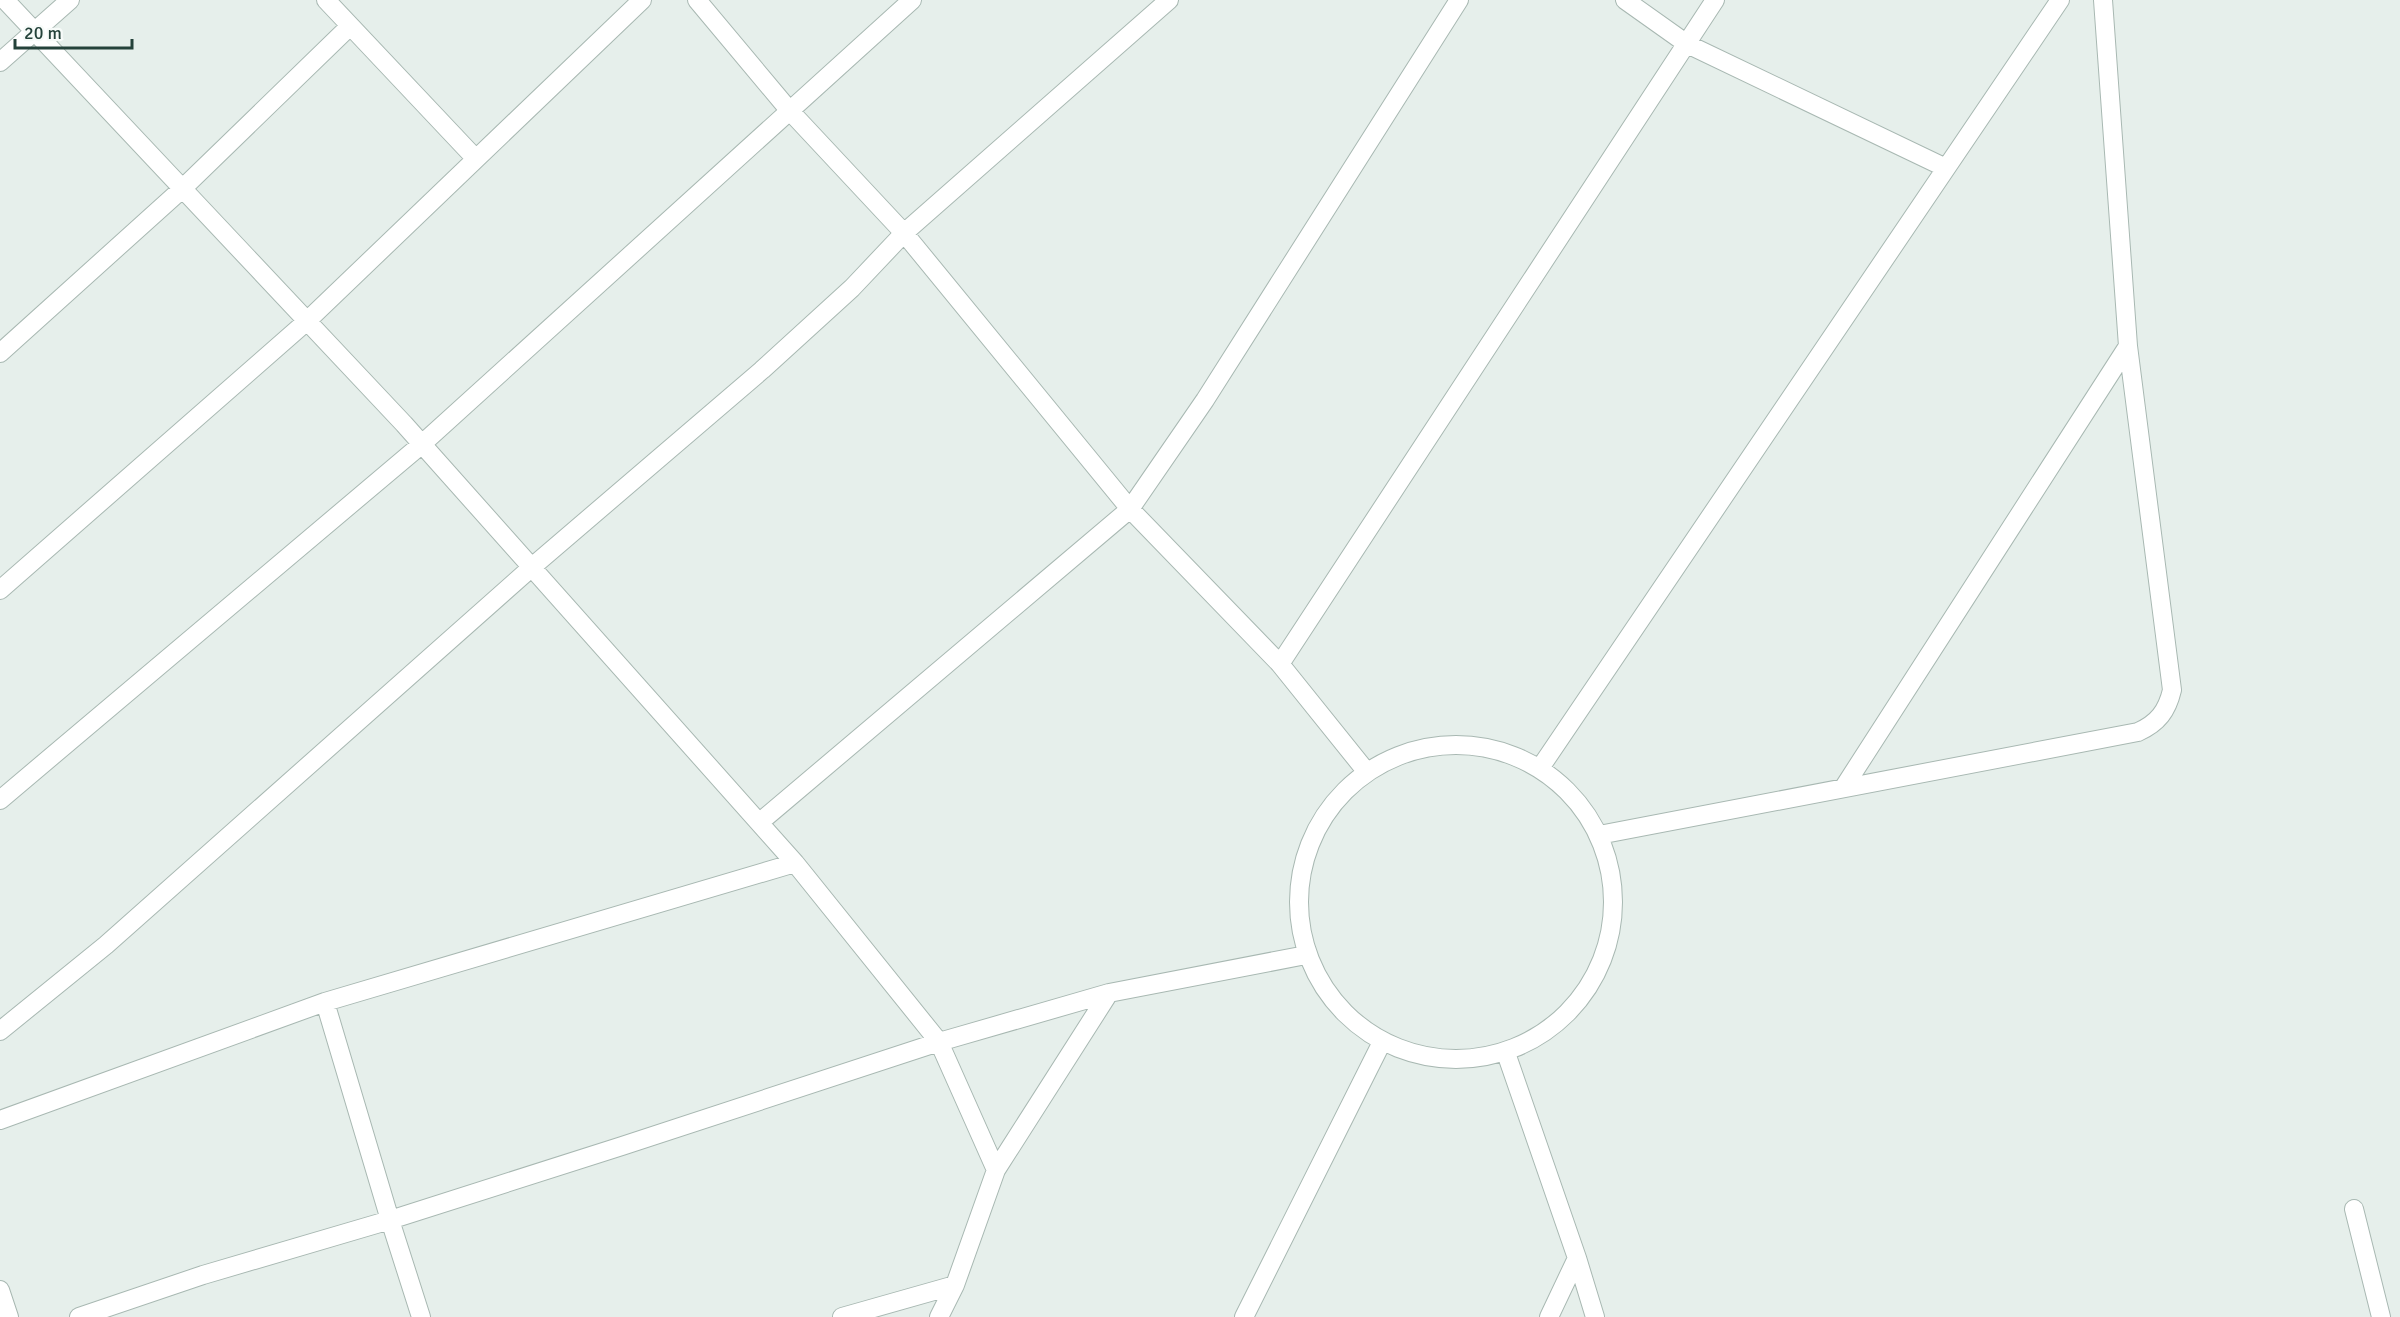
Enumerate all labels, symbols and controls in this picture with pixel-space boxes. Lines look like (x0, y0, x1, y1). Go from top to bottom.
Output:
scale bar (15, 12, 132, 50)
text: 20 m (24, 22, 62, 44)

